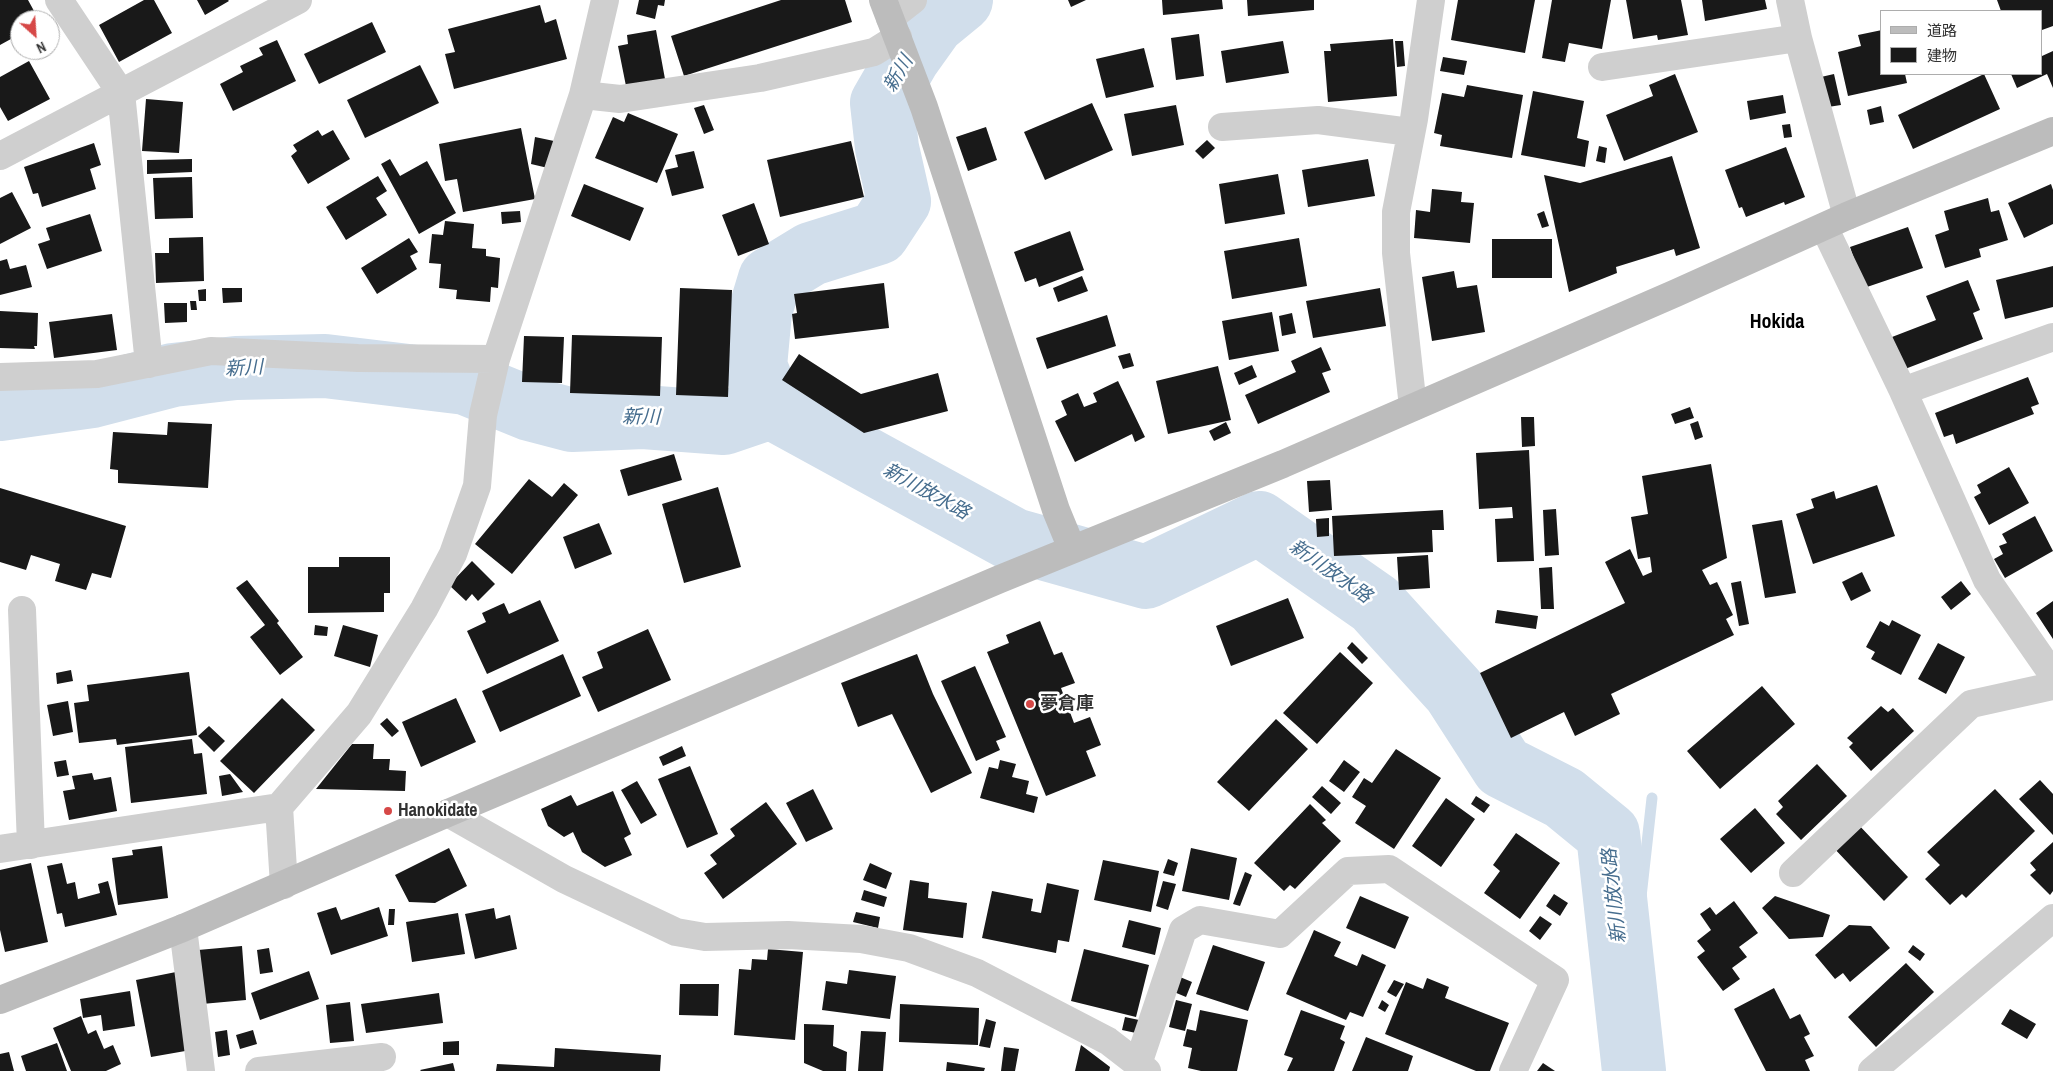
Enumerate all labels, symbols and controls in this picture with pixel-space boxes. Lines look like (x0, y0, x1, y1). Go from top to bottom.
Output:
north arrow (10, 10, 60, 60)
legend (1880, 10, 2043, 75)
text: 道路 (1927, 20, 1957, 41)
text: N (33, 38, 49, 57)
text: 建物 (1927, 45, 1957, 66)
water label: 新川 (879, 52, 919, 96)
district label: Hokida (1750, 311, 1804, 335)
water label: 新川 (224, 357, 264, 381)
water label: 新川 (622, 406, 660, 430)
water label: 新川放水路 (879, 459, 973, 525)
water label: 新川放水路 (1285, 535, 1375, 609)
place label: 夢倉庫 (1040, 693, 1094, 715)
marker: 夢倉庫 (1024, 698, 1036, 710)
place label: Hanokidate (398, 800, 478, 822)
marker: Hanokidate (382, 805, 394, 817)
water label: 新川放水路 (1599, 848, 1631, 944)

